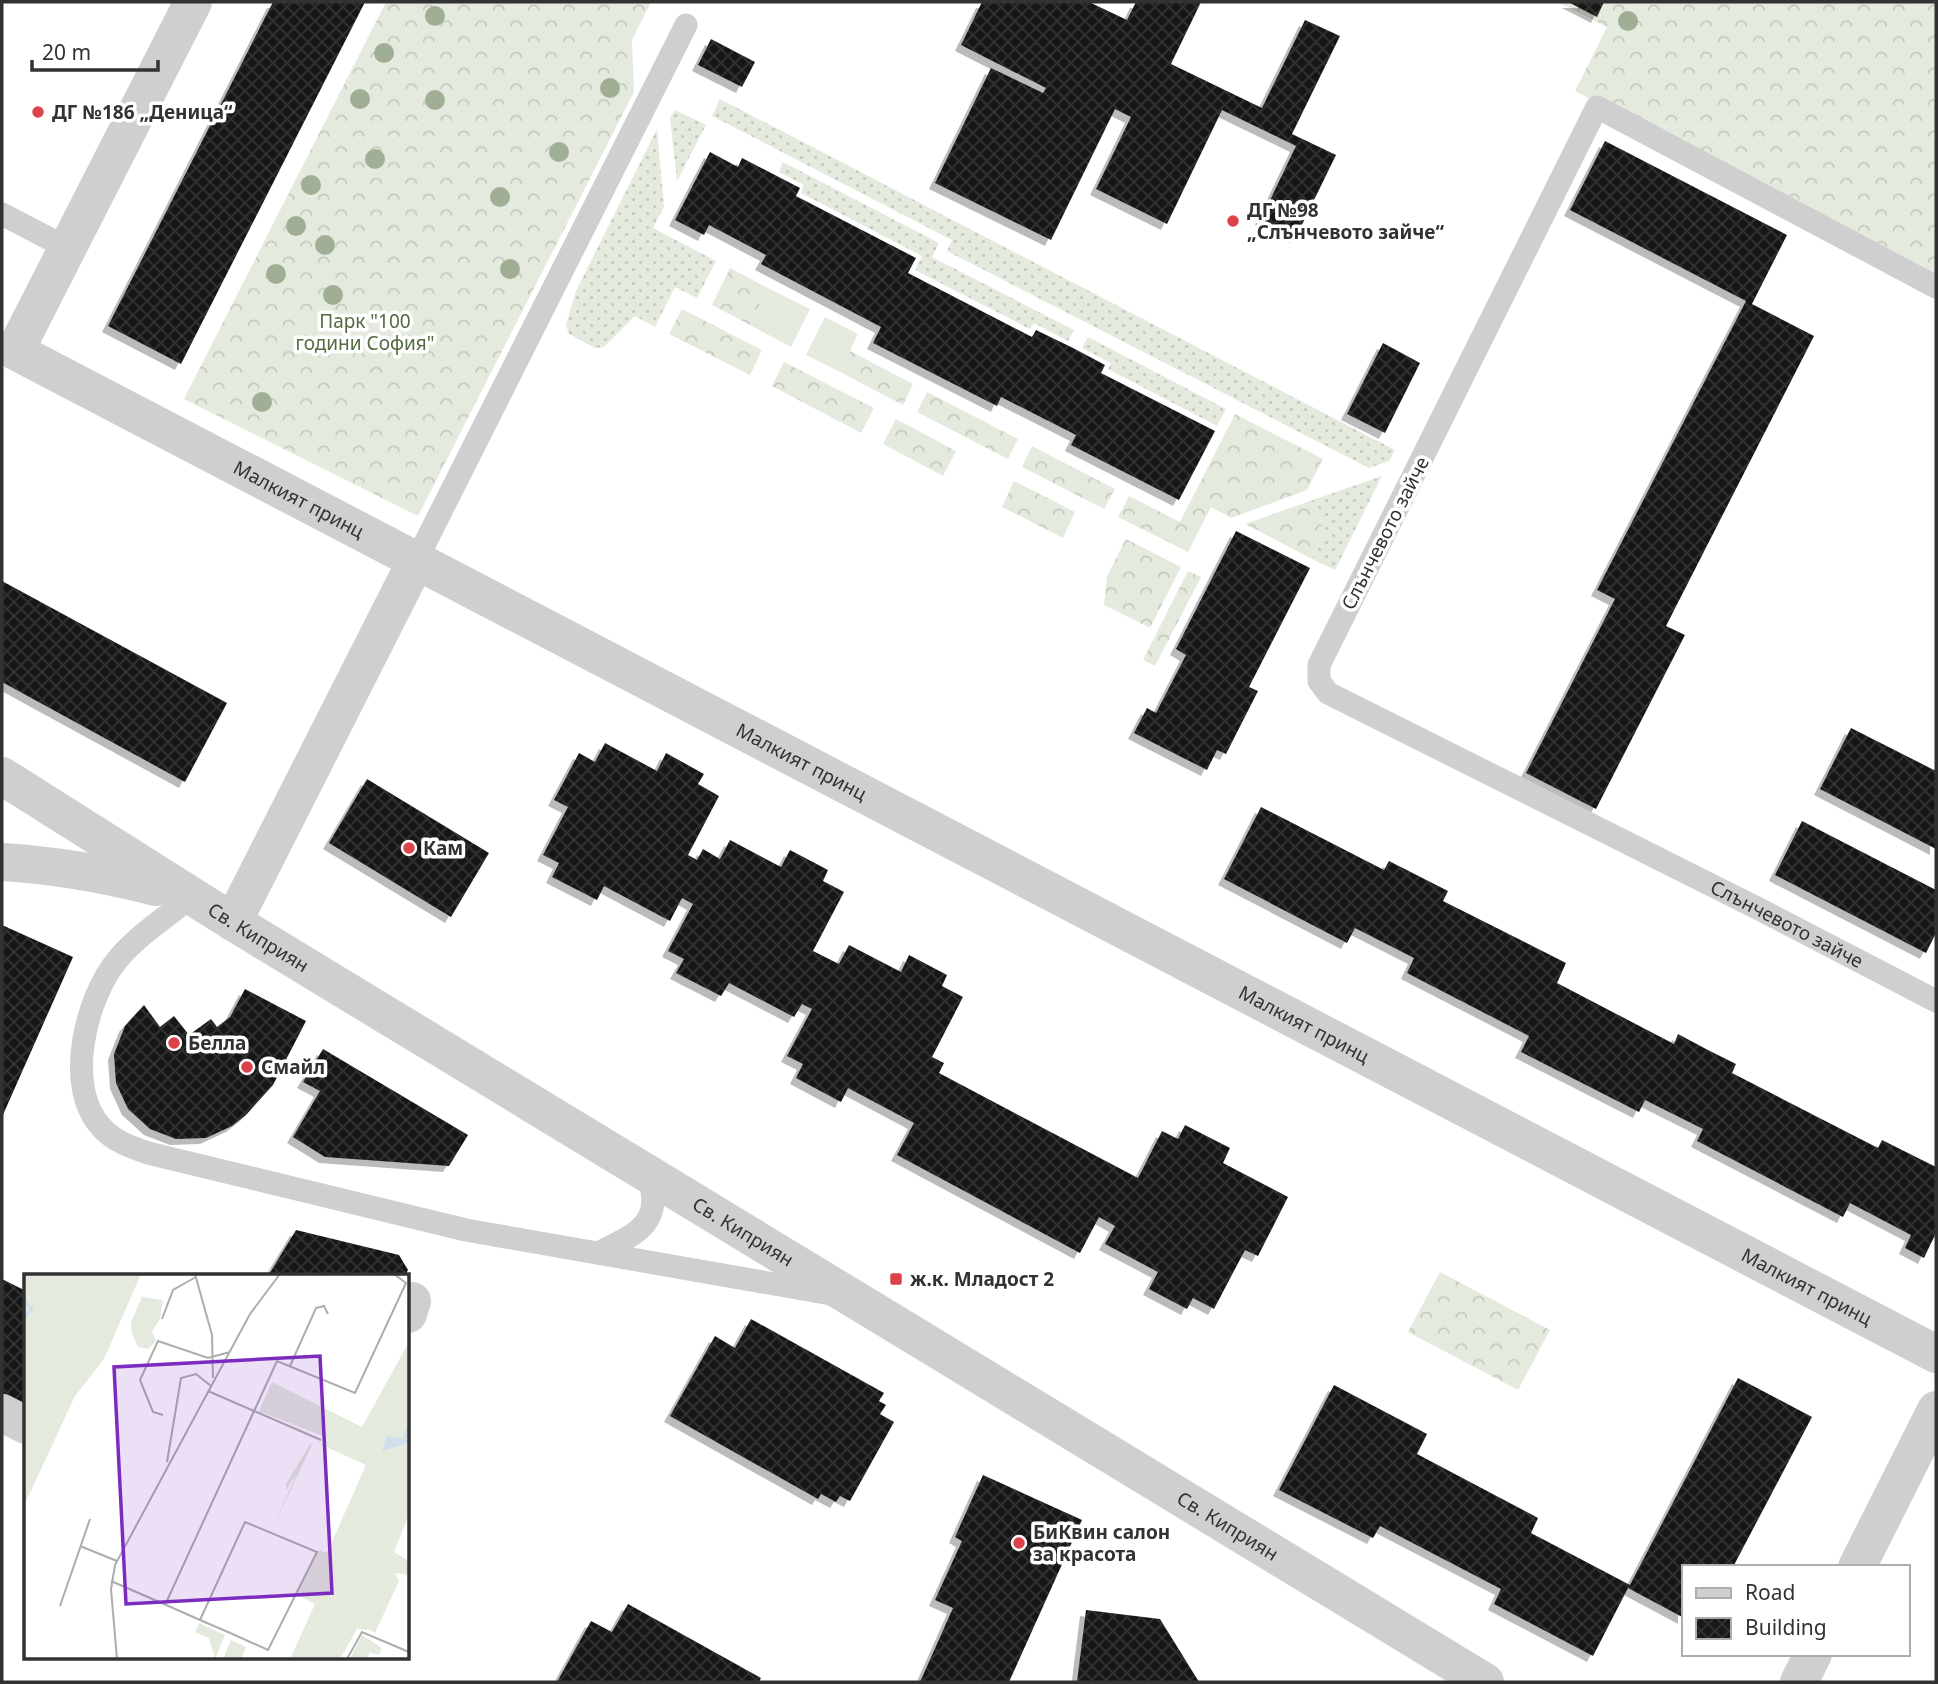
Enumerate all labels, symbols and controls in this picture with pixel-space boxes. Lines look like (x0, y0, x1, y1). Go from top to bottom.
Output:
scale bar (32, 28, 158, 72)
text: 20 m (42, 38, 91, 66)
place label: ДГ №186 „Деница“ (52, 99, 233, 125)
marker: ДГ №186 „Деница“ (30, 104, 46, 120)
place label: ДГ №98 „Слънчевото зайче“ (1247, 197, 1444, 245)
marker: ДГ №98 „Слънчевото зайче“ (1225, 213, 1241, 229)
park label: Парк "100 години София" (296, 308, 434, 356)
street label: Слънчевото зайче (1335, 452, 1435, 614)
street label: Малкият принц (229, 454, 369, 544)
street label: Малкият принц (732, 717, 872, 807)
place label: Кам (423, 835, 463, 861)
marker: Кам (401, 840, 417, 856)
street label: Слънчевото зайче (1706, 874, 1868, 974)
street label: Св. Киприян (203, 896, 314, 978)
street label: Малкият принц (1234, 979, 1374, 1069)
place label: Белла (188, 1030, 246, 1056)
marker: Белла (166, 1035, 182, 1051)
place label: Смайл (261, 1054, 325, 1080)
marker: Смайл (239, 1059, 255, 1075)
street label: Св. Киприян (688, 1191, 799, 1272)
street label: Малкият принц (1737, 1242, 1877, 1331)
place label: ж.к. Младост 2 (910, 1266, 1054, 1292)
marker: ж.к. Младост 2 (888, 1271, 904, 1287)
inset map (24, 1274, 410, 1660)
street label: Св. Киприян (1172, 1485, 1283, 1567)
place label: БиКвин салон за красота (1033, 1519, 1170, 1567)
marker: БиКвин салон за красота (1011, 1535, 1027, 1551)
legend (1682, 1565, 1910, 1656)
text: Road (1745, 1578, 1795, 1606)
text: Building (1745, 1613, 1827, 1641)

